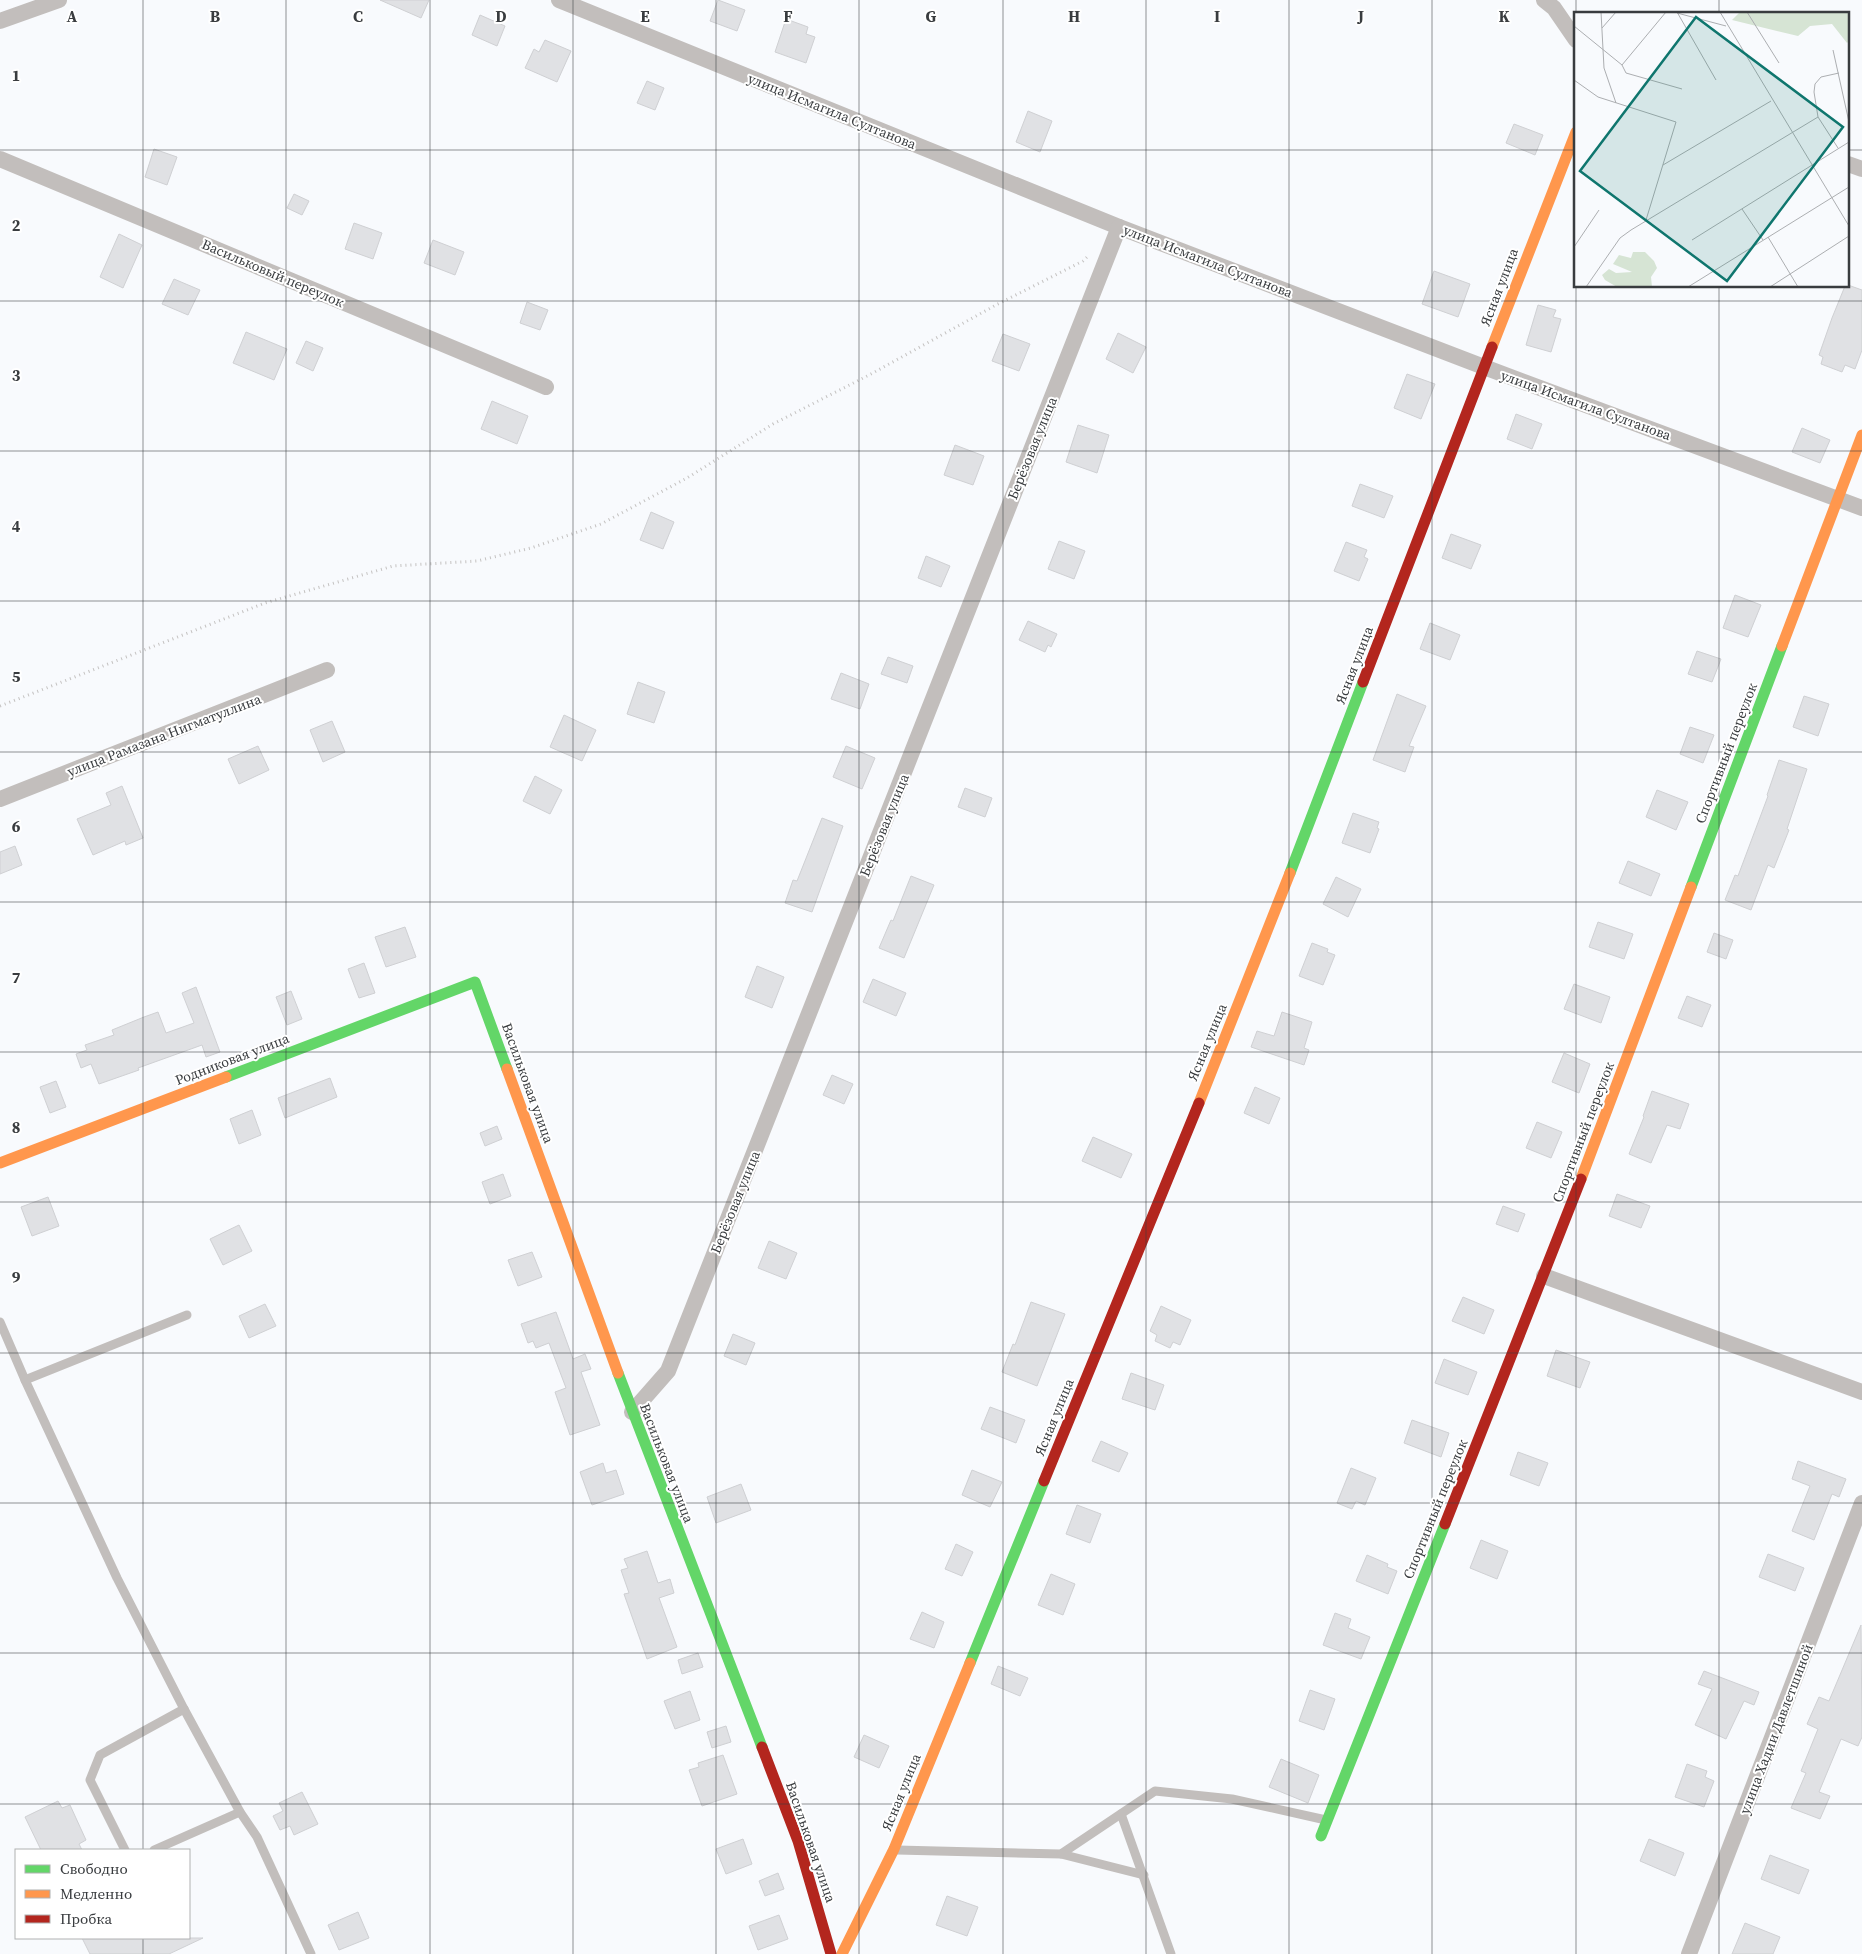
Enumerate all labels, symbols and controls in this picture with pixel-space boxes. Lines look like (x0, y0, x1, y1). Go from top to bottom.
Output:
text: A (67, 5, 78, 27)
text: B (210, 5, 221, 27)
text: C (353, 5, 363, 27)
text: D (495, 5, 507, 27)
text: E (640, 5, 650, 27)
text: F (783, 5, 793, 27)
text: G (926, 5, 937, 27)
text: H (1068, 5, 1080, 27)
text: I (1214, 5, 1220, 27)
text: J (1357, 5, 1364, 27)
text: K (1498, 5, 1510, 27)
inset map (1574, 12, 1850, 288)
text: 1 (12, 64, 20, 86)
street label: улица Исмагила Султанова (745, 68, 920, 154)
text: 2 (12, 214, 21, 236)
street label: улица Исмагила Султанова (1120, 219, 1296, 303)
street label: Васильковый переулок (199, 234, 347, 312)
street label: Ясная улица (1475, 244, 1523, 329)
text: 3 (12, 364, 21, 386)
street label: улица Исмагила Султанова (1498, 365, 1675, 445)
street label: Берёзовая улица (1002, 393, 1062, 502)
text: 4 (12, 515, 21, 537)
street label: Ясная улица (1330, 622, 1378, 707)
text: 5 (12, 665, 21, 687)
street label: Спортивный переулок (1690, 680, 1762, 826)
street label: улица Рамазана Нигматуллина (64, 688, 265, 781)
street label: Берёзовая улица (854, 770, 914, 879)
text: 6 (12, 815, 21, 837)
text: 7 (12, 966, 21, 988)
street label: Ясная улица (1182, 1000, 1232, 1084)
street label: Васильковая улица (497, 1020, 559, 1147)
street label: Родниковая улица (172, 1028, 293, 1090)
street label: Спортивный переулок (1547, 1059, 1619, 1205)
text: 8 (12, 1116, 20, 1138)
street label: Берёзовая улица (705, 1147, 765, 1256)
text: 9 (12, 1266, 21, 1288)
street label: Ясная улица (1029, 1375, 1079, 1459)
street label: Васильковая улица (635, 1400, 699, 1526)
street label: Спортивный переулок (1398, 1436, 1472, 1582)
street label: улица Хадии Давлетшиной (1734, 1641, 1818, 1817)
street label: Ясная улица (876, 1750, 926, 1834)
street label: Васильковая улица (781, 1779, 841, 1906)
legend (15, 1849, 190, 1939)
text: Свободно (60, 1858, 128, 1879)
text: Медленно (60, 1883, 132, 1904)
text: Пробка (60, 1908, 112, 1929)

